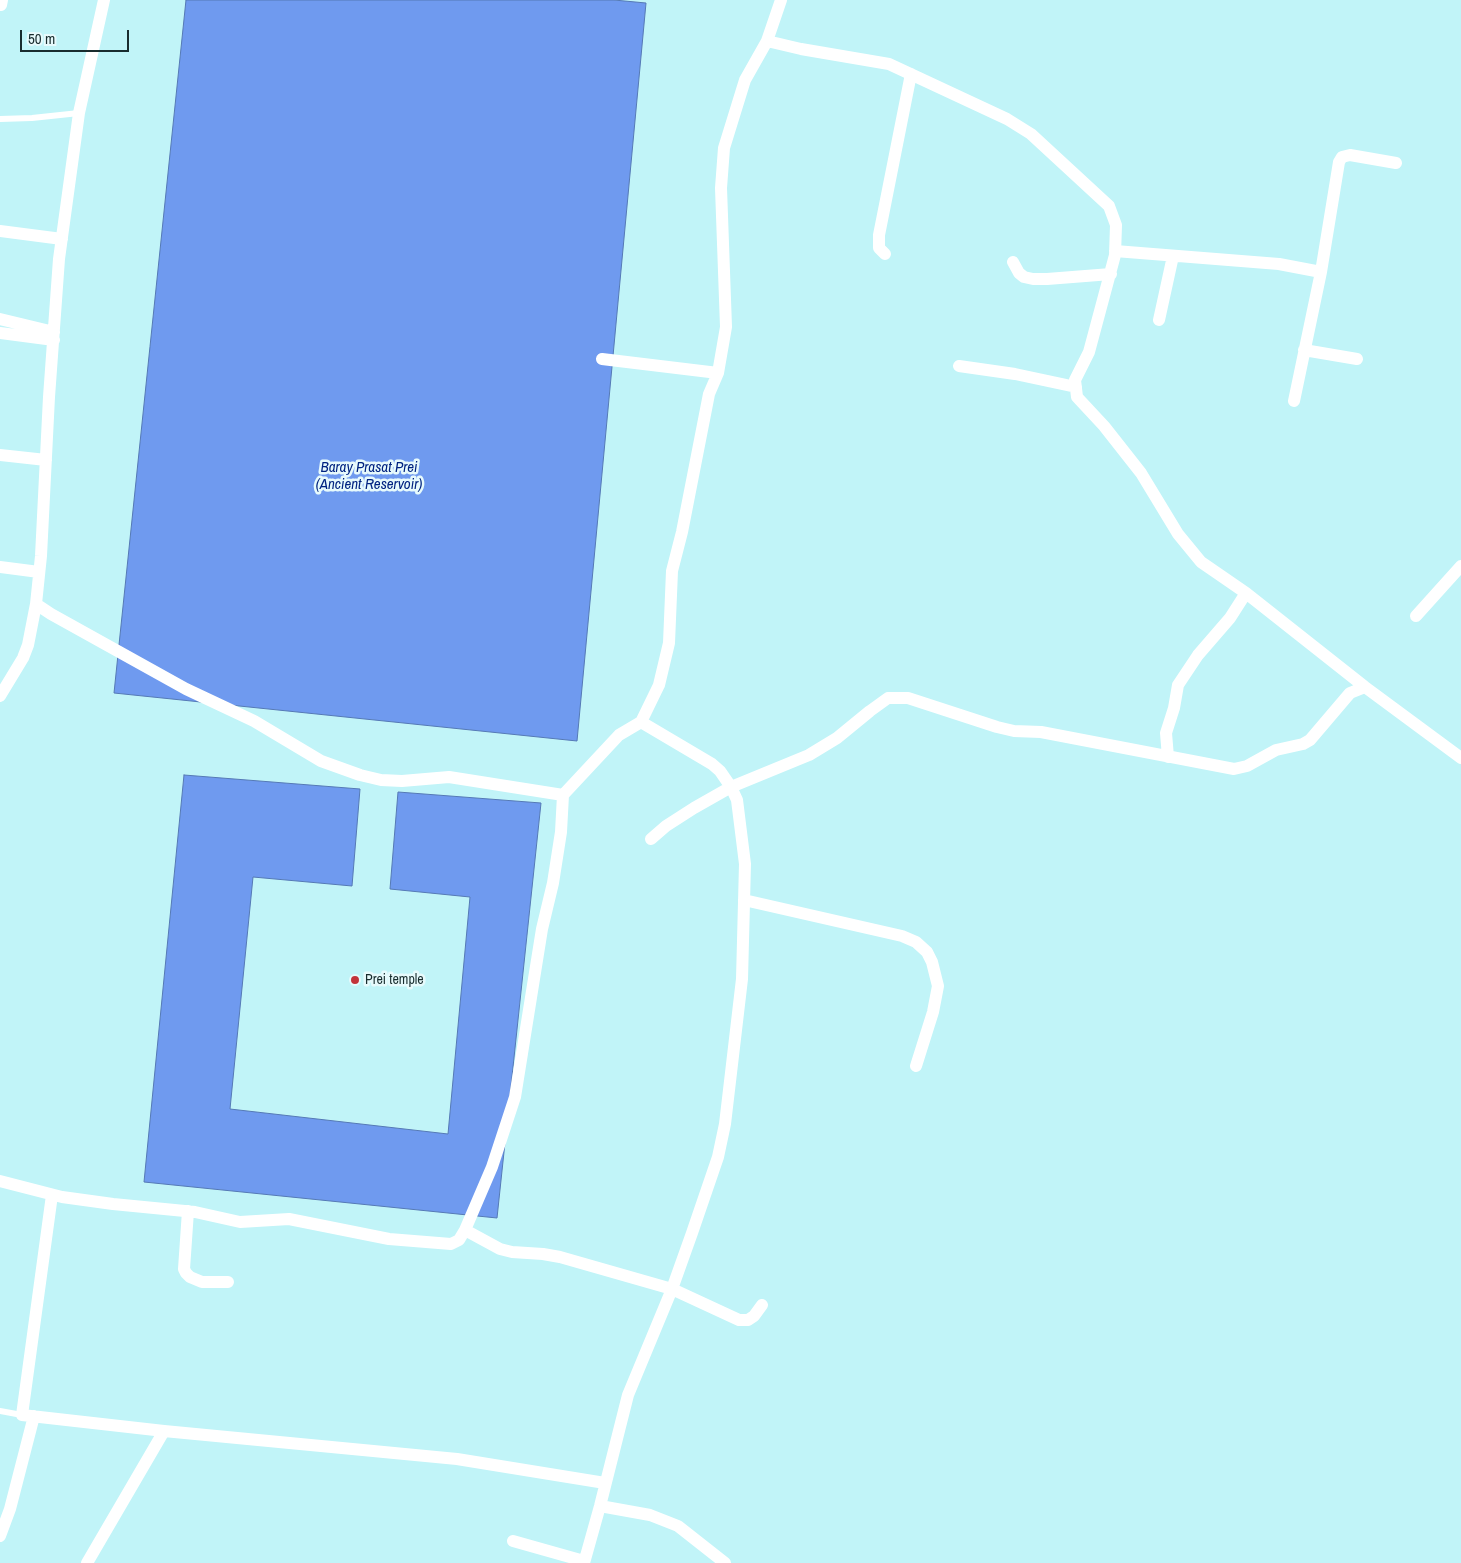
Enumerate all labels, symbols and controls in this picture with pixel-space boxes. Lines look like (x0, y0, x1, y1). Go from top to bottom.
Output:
scale bar (22, 20, 131, 52)
text: 50 m (28, 28, 55, 49)
water label: Baray Prasat Prei (Ancient Reservoir) (316, 459, 422, 494)
place label: Prei temple (365, 972, 424, 988)
marker: Prei temple (349, 974, 361, 986)

